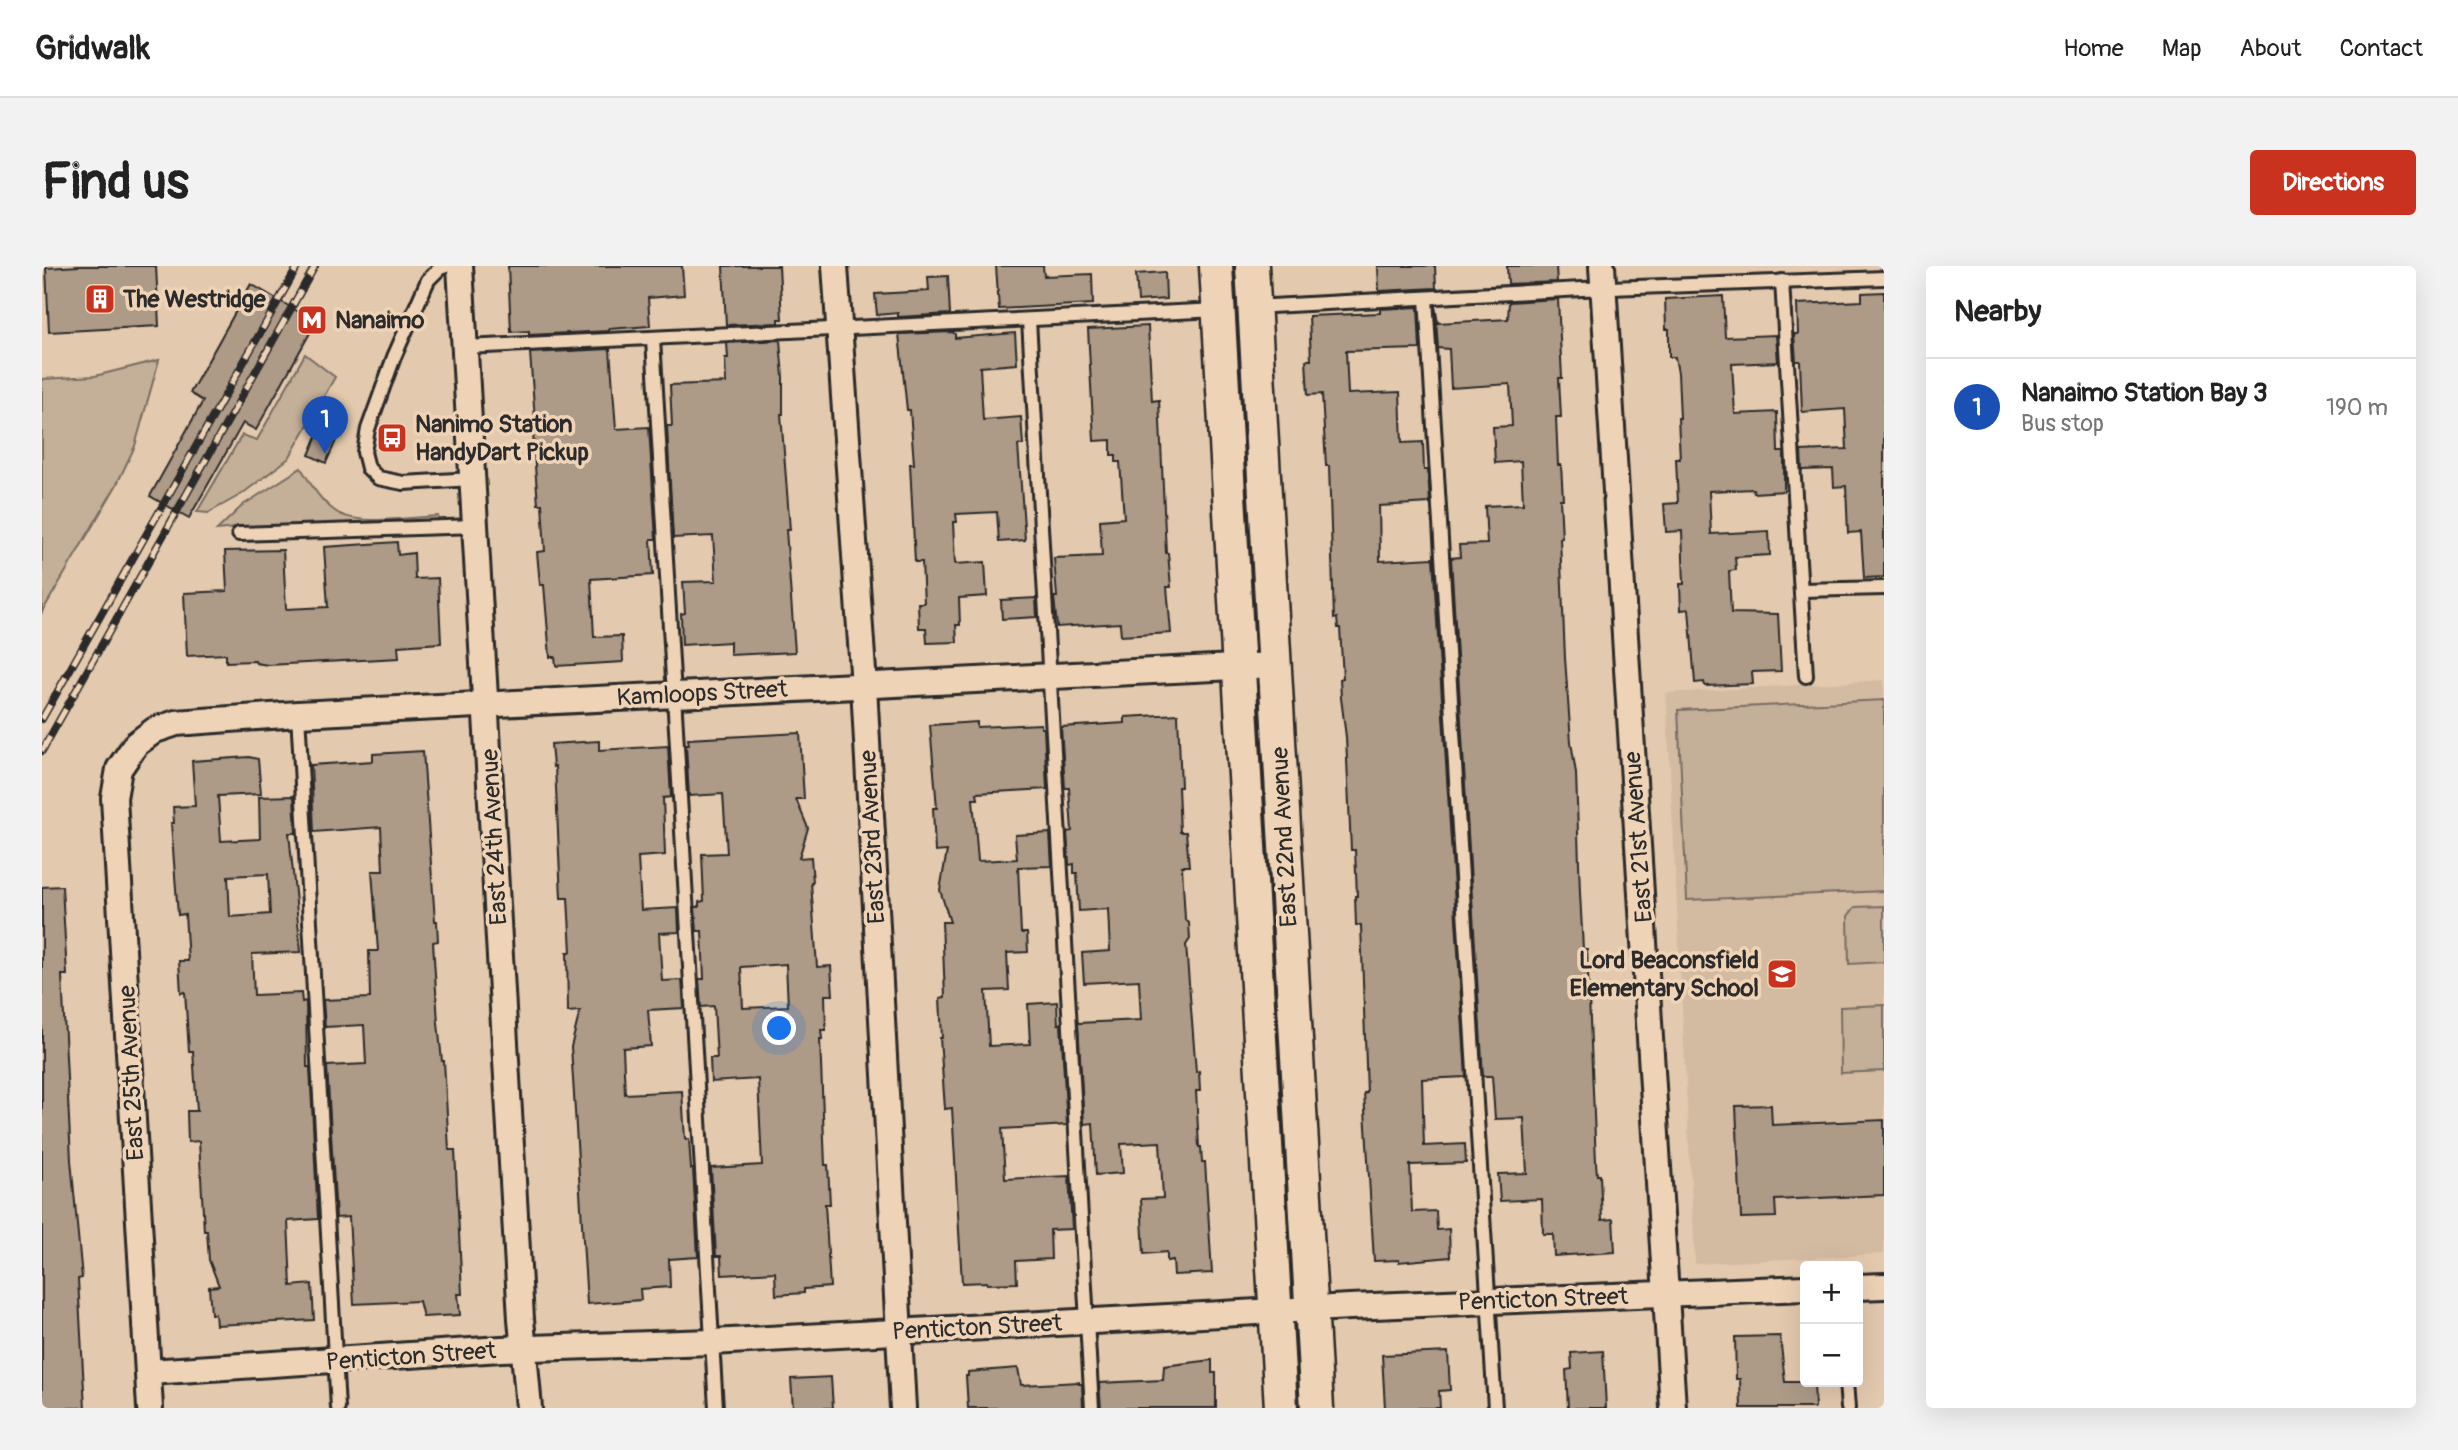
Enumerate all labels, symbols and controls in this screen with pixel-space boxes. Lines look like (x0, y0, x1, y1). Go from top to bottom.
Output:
text: Gridwalk (35, 28, 150, 69)
text: Home (2063, 34, 2124, 63)
text: Map (2162, 34, 2202, 63)
text: About (2240, 34, 2302, 63)
text: Contact (2340, 34, 2423, 63)
button: Directions (2250, 150, 2416, 215)
text: Find us (42, 152, 189, 213)
building icon: The Westridge (83, 282, 117, 316)
place label: The Westridge (122, 285, 267, 314)
text: Nearby (1954, 293, 2041, 330)
metro station icon: Nanaimo (295, 303, 329, 337)
place label: Nanaimo (335, 306, 424, 335)
text: Nanaimo Station Bay 3 (2021, 377, 2268, 409)
text: 1 (1973, 393, 1982, 422)
text: 190 m (2326, 393, 2388, 422)
pin: 1 (302, 396, 348, 454)
text: Bus stop (2021, 409, 2104, 438)
place label: Nanimo Station HandyDart Pickup (415, 410, 589, 467)
bus stop icon: Nanimo Station HandyDart Pickup (375, 421, 409, 455)
street label: Kamloops Street (616, 675, 789, 712)
street label: East 22nd Avenue (1265, 746, 1304, 928)
street label: East 24th Avenue (475, 748, 514, 926)
street label: East 23rd Avenue (853, 749, 892, 925)
street label: East 21st Avenue (1618, 750, 1659, 923)
place label: Lord Beaconsfield Elementary School (1569, 946, 1759, 1003)
school or university icon: Lord Beaconsfield Elementary School (1765, 957, 1799, 991)
street label: East 25th Avenue (112, 984, 151, 1161)
your location (762, 1011, 796, 1045)
map controls (1800, 1261, 1863, 1387)
button: + (1800, 1261, 1863, 1324)
street label: Penticton Street (1457, 1282, 1629, 1317)
street label: Penticton Street (891, 1309, 1063, 1346)
button: − (1800, 1324, 1863, 1387)
street label: Penticton Street (325, 1336, 497, 1377)

